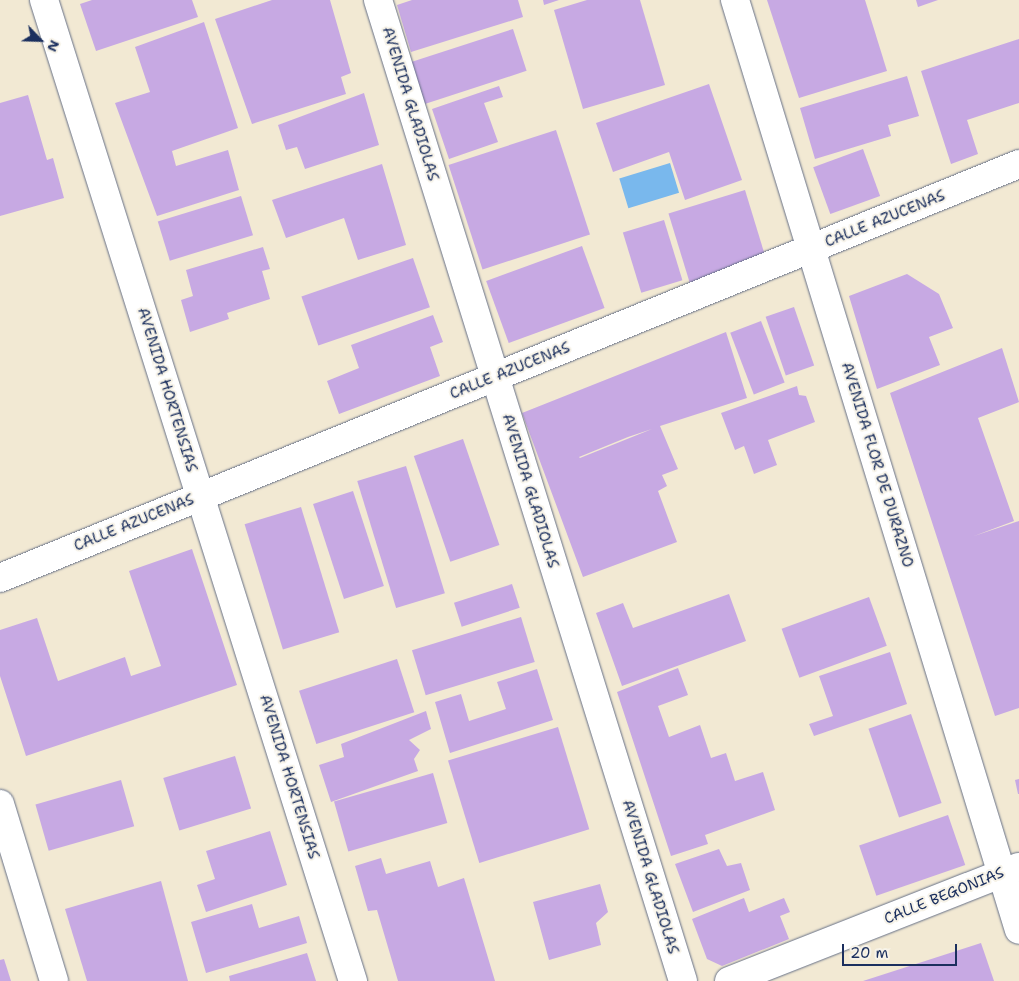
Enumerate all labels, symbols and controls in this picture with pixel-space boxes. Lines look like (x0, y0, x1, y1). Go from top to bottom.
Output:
north arrow (15, 15, 65, 65)
street label: AVENIDA GLADIOLAS (378, 25, 442, 183)
text: N (43, 37, 64, 55)
street label: CALLE AZUCENAS (822, 187, 948, 251)
street label: AVENIDA HORTENSIAS (133, 306, 201, 474)
street label: CALLE AZUCENAS (447, 339, 573, 403)
street label: AVENIDA FLOR DE DURAZNO (837, 360, 917, 570)
street label: AVENIDA GLADIOLAS (498, 412, 562, 570)
street label: CALLE AZUCENAS (71, 491, 197, 555)
street label: AVENIDA HORTENSIAS (255, 693, 323, 861)
street label: AVENIDA GLADIOLAS (618, 798, 682, 956)
street label: CALLE BEGONIAS (881, 864, 1007, 928)
scale bar (844, 934, 959, 966)
text: 20 m (850, 943, 889, 963)

